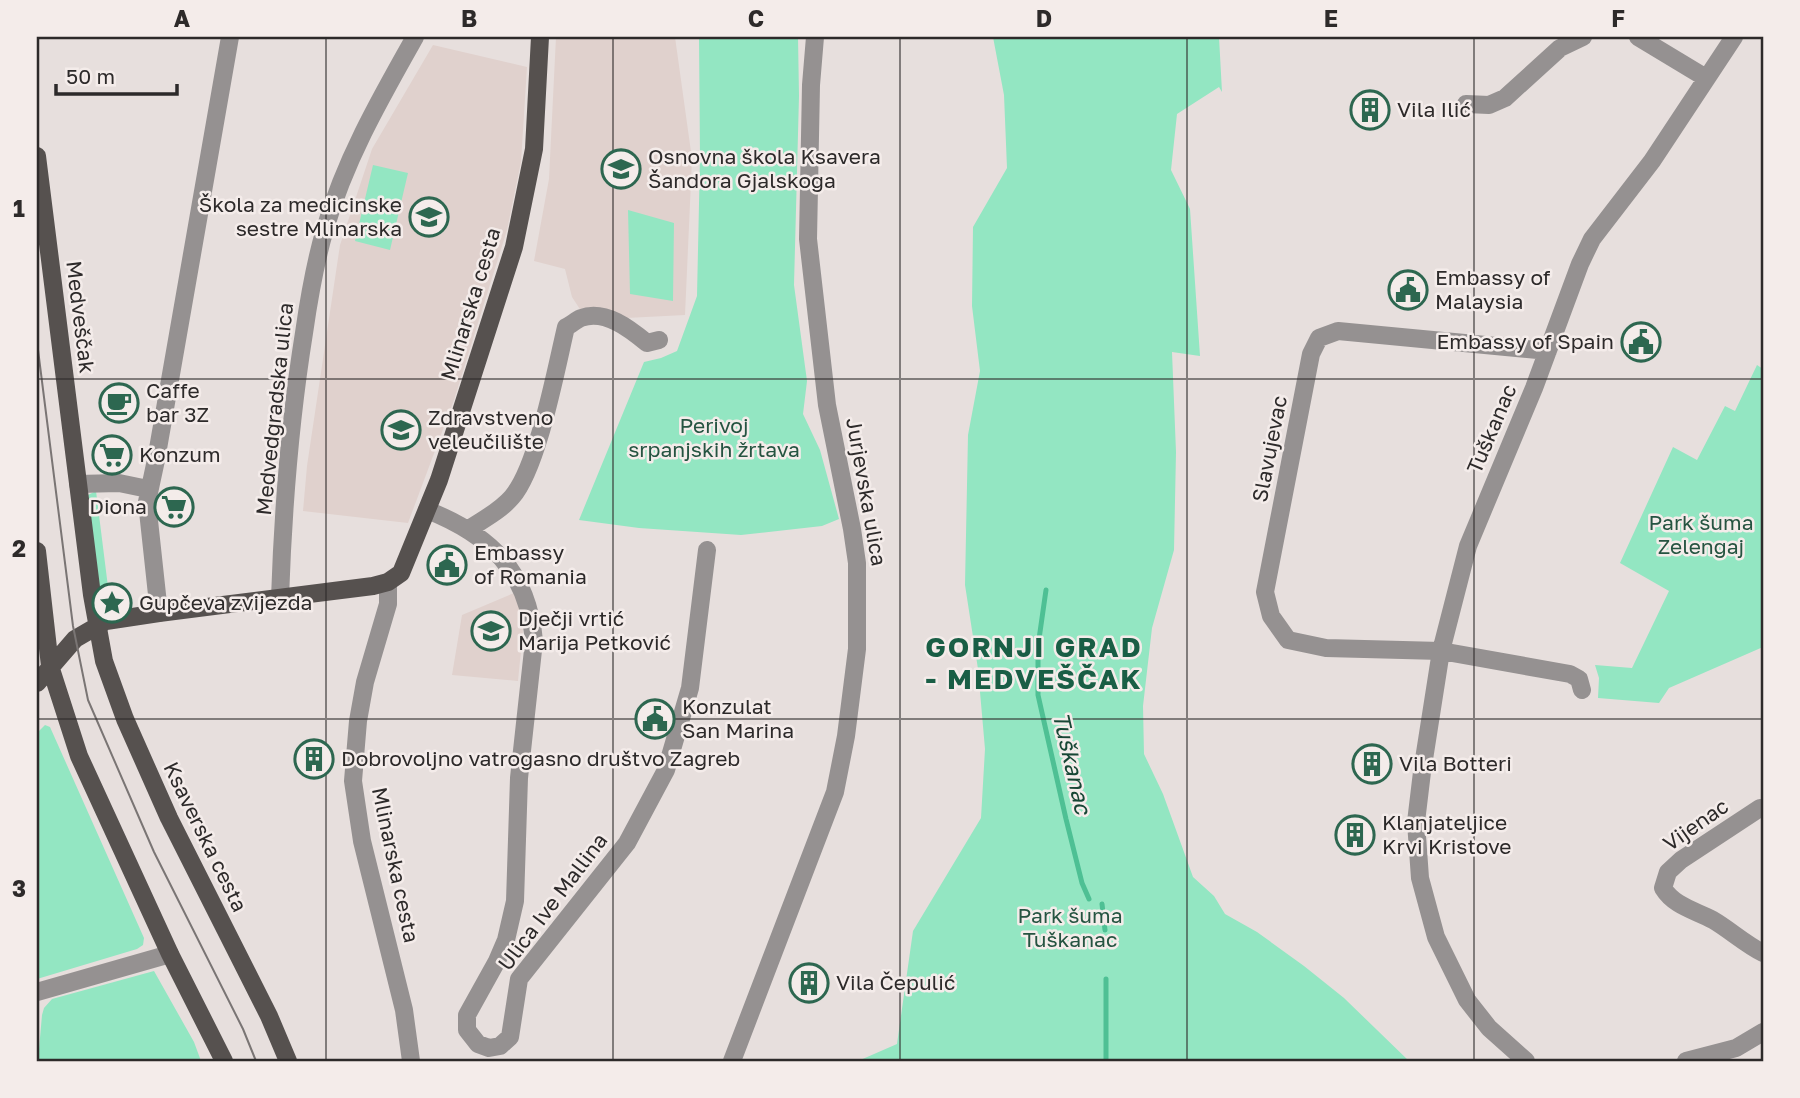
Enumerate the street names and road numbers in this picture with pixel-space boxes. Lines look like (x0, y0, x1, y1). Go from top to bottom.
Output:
street label: Mlinarska cesta (434, 224, 506, 383)
street label: Medveščak (61, 259, 101, 375)
street label: Medvedgradska ulica (250, 301, 298, 516)
street label: Tuškanac (1461, 380, 1522, 477)
street label: Slavujevac (1246, 393, 1292, 504)
street label: Jurjevska ulica (841, 416, 893, 568)
street label: Ksaverska cesta (158, 757, 253, 916)
street label: Mlinarska cesta (367, 785, 425, 945)
street label: Vijenac (1658, 792, 1733, 856)
street label: Ulica Ive Mallina (492, 828, 612, 975)

